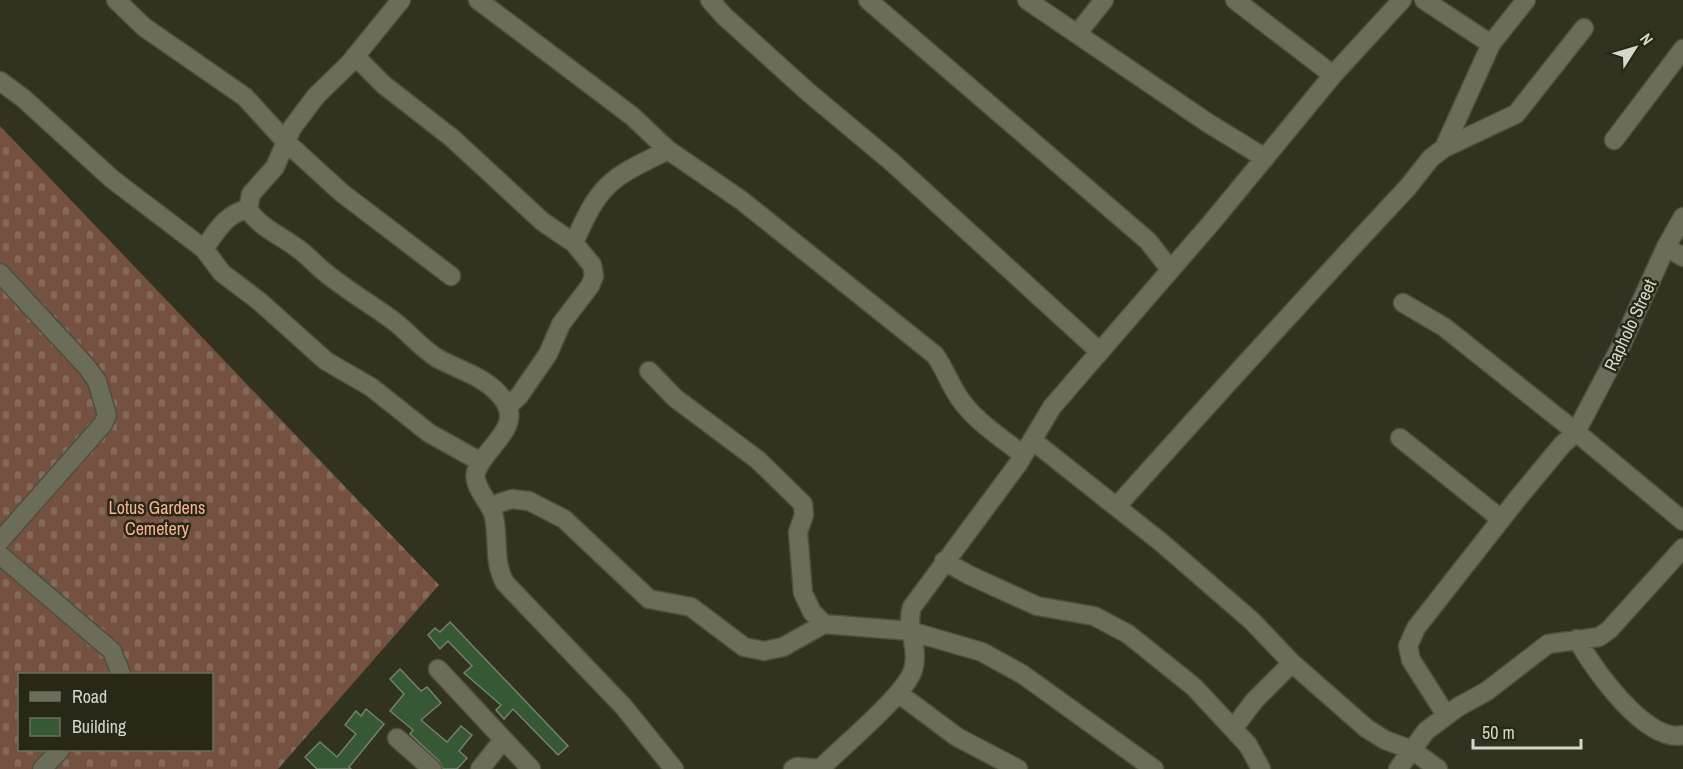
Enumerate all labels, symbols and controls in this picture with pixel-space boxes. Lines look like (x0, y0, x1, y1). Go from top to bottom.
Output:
north arrow (1605, 18, 1665, 78)
text: N (1635, 29, 1659, 49)
street label: Rapholo Street (1598, 275, 1662, 375)
park label: Lotus Gardens Cemetery (109, 495, 205, 541)
legend (18, 673, 213, 751)
text: Road (72, 684, 107, 709)
scale bar (1473, 712, 1581, 750)
text: Building (72, 714, 127, 739)
text: 50 m (1482, 720, 1515, 745)

